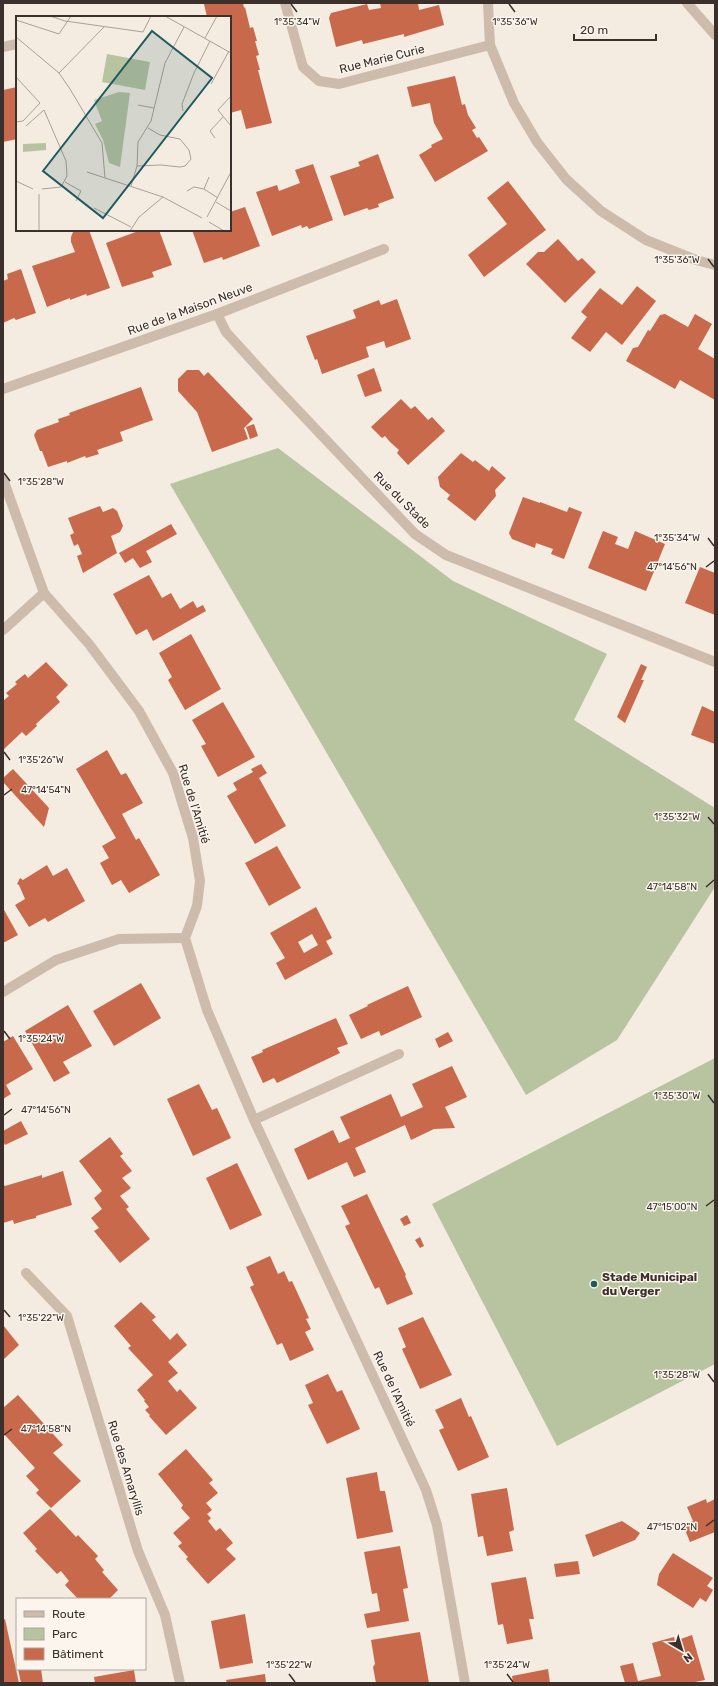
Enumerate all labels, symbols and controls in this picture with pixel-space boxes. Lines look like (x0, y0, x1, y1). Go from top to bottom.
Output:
inset map (16, 16, 231, 231)
text: 1°35'34"W (274, 16, 320, 28)
text: 1°35'36"W (492, 16, 538, 28)
scale bar (574, 16, 656, 42)
text: 20 m (580, 23, 608, 37)
street label: Rue Marie Curie (338, 42, 426, 76)
text: 1°35'36"W (654, 254, 700, 266)
street label: Rue de la Maison Neuve (126, 280, 255, 338)
street label: Rue du Stade (371, 469, 434, 532)
text: 1°35'28"W (18, 476, 64, 488)
text: 1°35'34"W (654, 532, 700, 544)
text: 47°14'56"N (647, 561, 697, 573)
text: 1°35'26"W (18, 754, 64, 766)
street label: Rue de l'Amitié (175, 763, 213, 846)
text: 47°14'54"N (21, 784, 71, 796)
text: 1°35'32"W (654, 811, 700, 823)
text: 47°14'58"N (647, 881, 697, 893)
text: 1°35'24"W (18, 1033, 64, 1045)
text: 1°35'30"W (654, 1090, 700, 1102)
text: 47°14'56"N (21, 1104, 71, 1116)
text: 47°15'00"N (647, 1201, 697, 1213)
place label: Stade Municipal du Verger (602, 1270, 697, 1298)
marker: Stade Municipal du Verger (589, 1279, 599, 1289)
text: 1°35'22"W (18, 1312, 64, 1324)
street label: Rue de l'Amitié (370, 1349, 418, 1429)
text: 1°35'28"W (654, 1369, 700, 1381)
street label: Rue des Amaryllis (105, 1419, 147, 1517)
text: 47°14'58"N (21, 1423, 71, 1435)
text: 47°15'02"N (647, 1521, 697, 1533)
legend (16, 1598, 146, 1670)
text: Route (52, 1607, 86, 1621)
text: Parc (52, 1627, 78, 1641)
north arrow (662, 1630, 702, 1670)
text: Bâtiment (52, 1647, 104, 1661)
text: N (681, 1650, 695, 1665)
text: 1°35'22"W (266, 1659, 312, 1671)
text: 1°35'24"W (484, 1659, 530, 1671)

